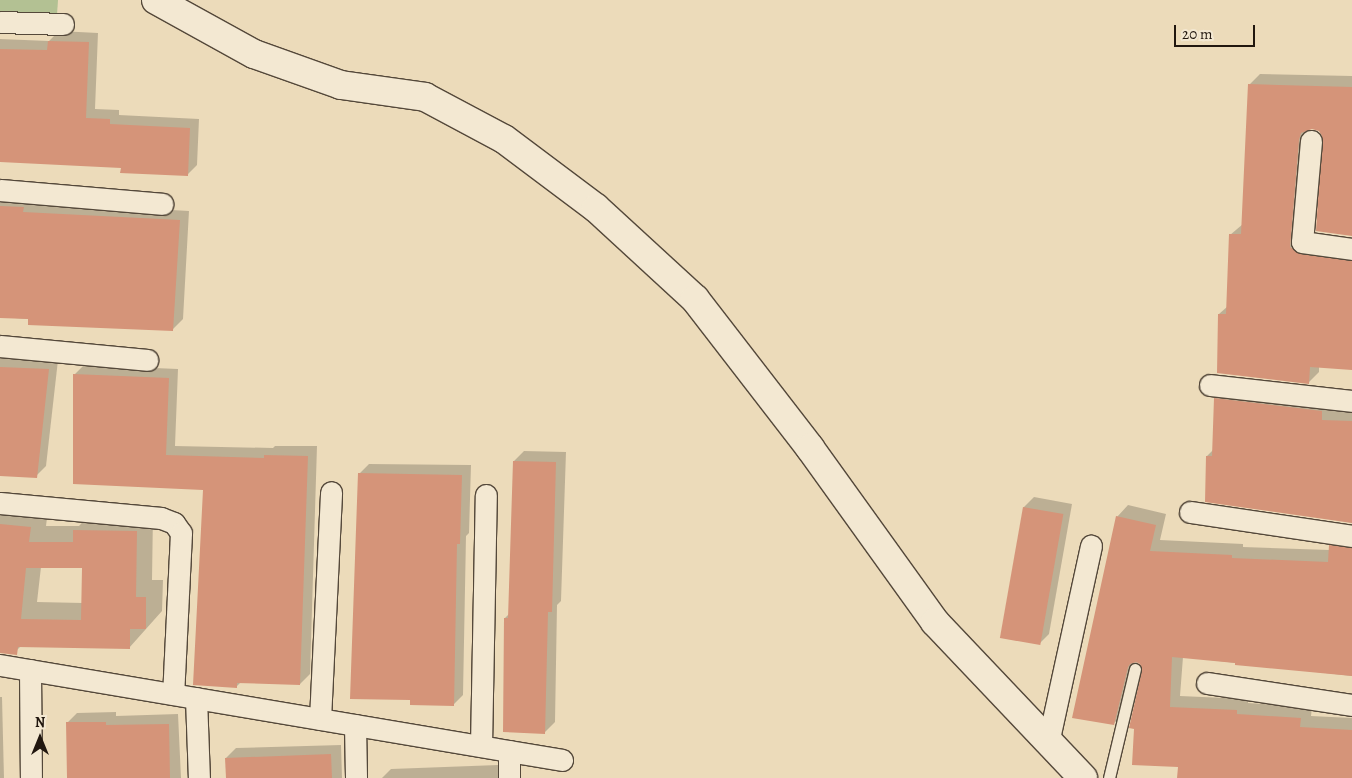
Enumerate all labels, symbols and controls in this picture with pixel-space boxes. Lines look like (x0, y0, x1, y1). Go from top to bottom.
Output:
scale bar (1177, 15, 1258, 47)
text: 20 m (1182, 24, 1213, 44)
north arrow (15, 713, 65, 763)
text: N (35, 713, 45, 732)

